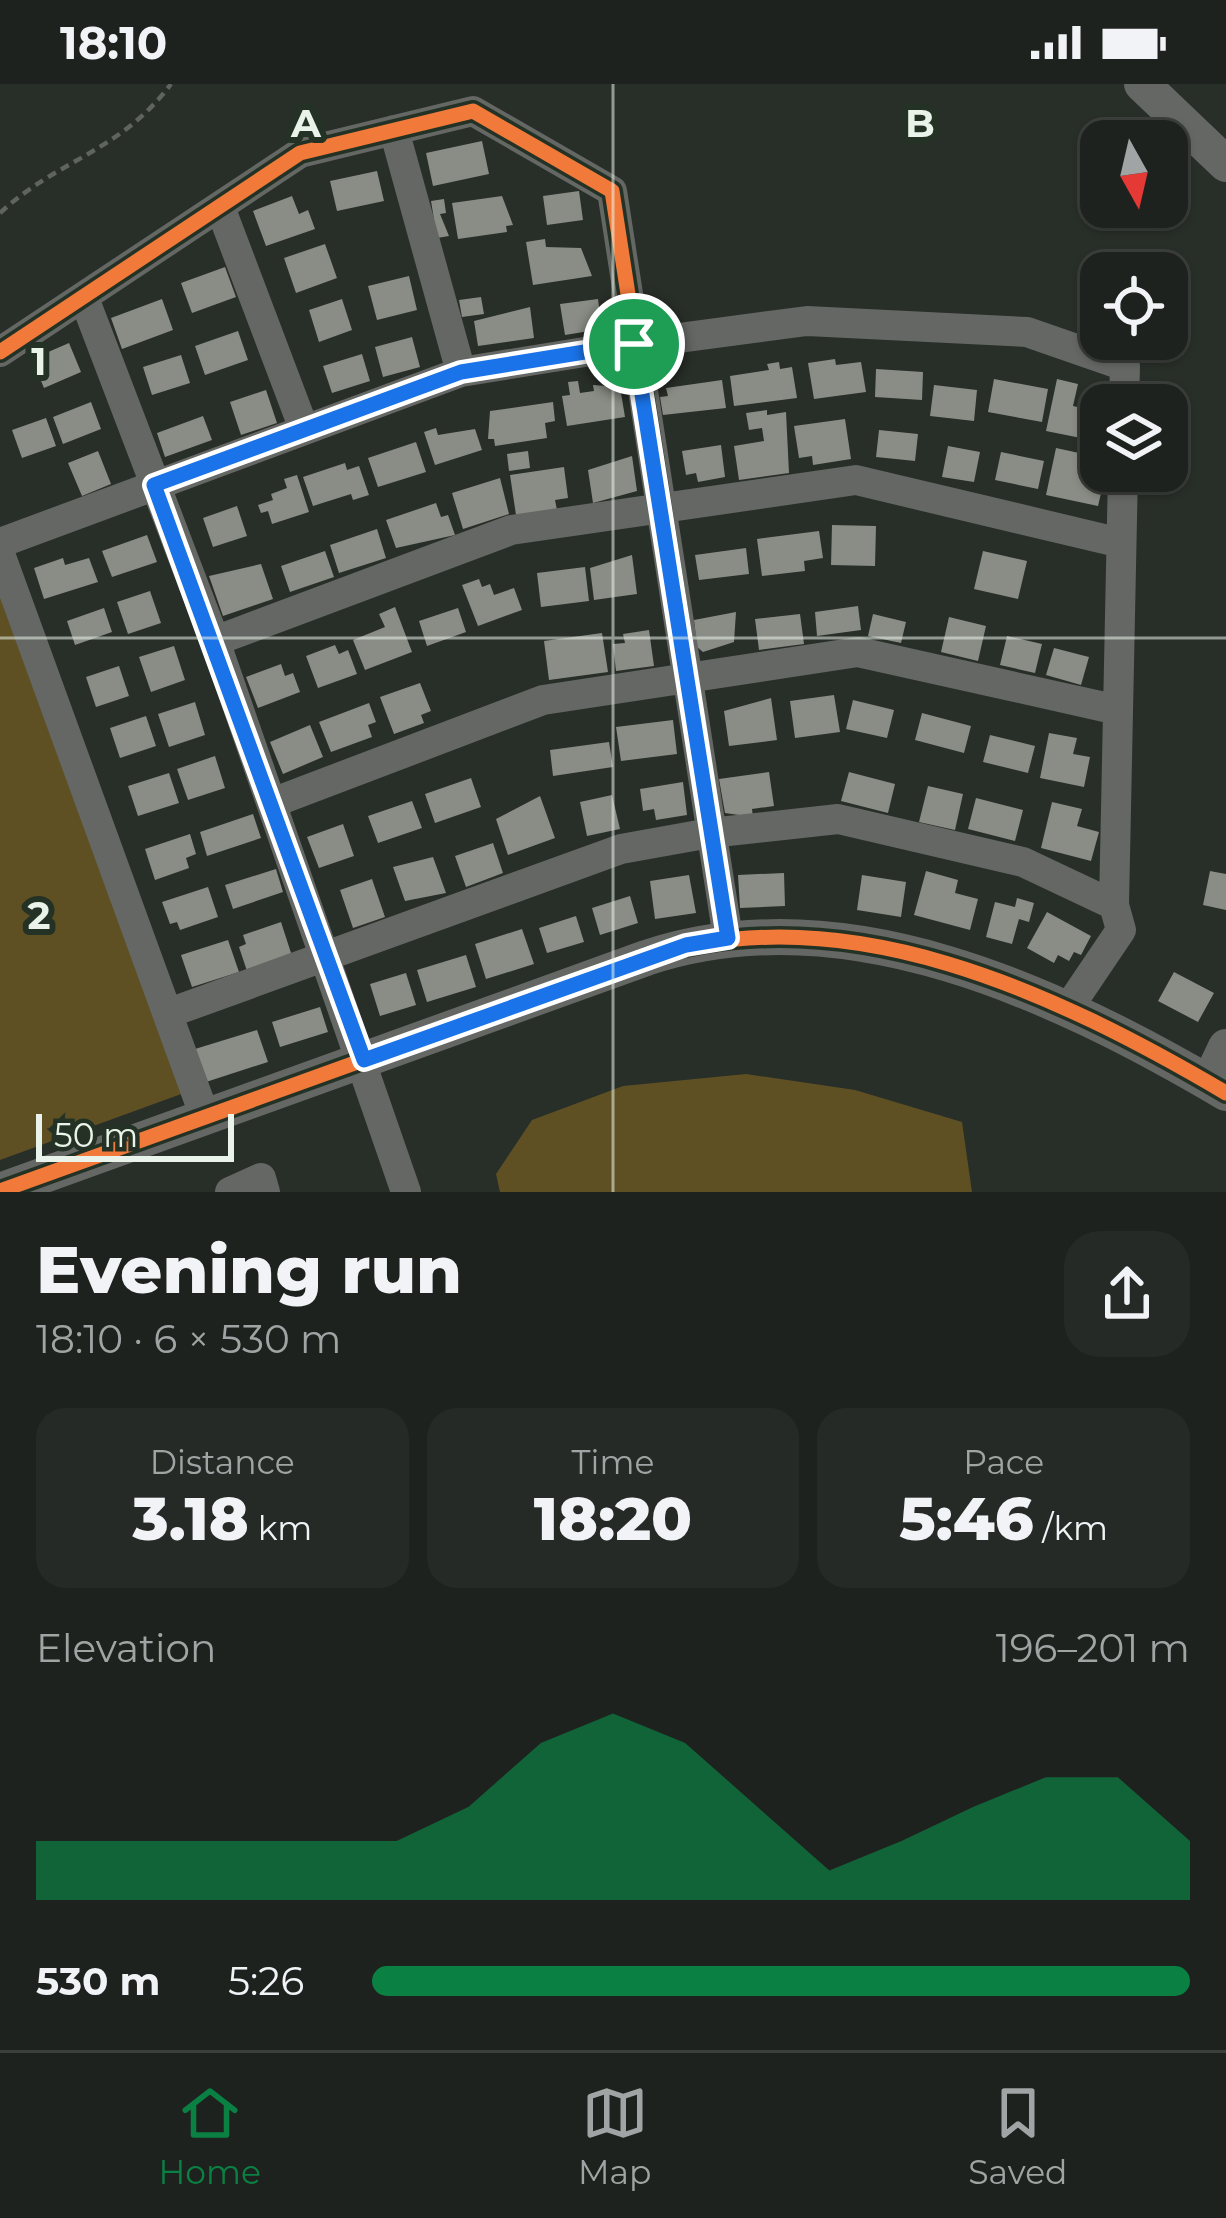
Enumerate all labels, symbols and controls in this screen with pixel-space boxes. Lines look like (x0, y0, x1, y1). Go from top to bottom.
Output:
text: 18:10 (60, 15, 167, 70)
text: A (290, 99, 322, 147)
text: B (905, 99, 935, 147)
north arrow (1080, 120, 1188, 228)
map controls (1080, 120, 1188, 492)
button: locate (1080, 252, 1188, 360)
pin (583, 293, 685, 395)
icon: arrive (601, 311, 667, 377)
text: 1 (31, 337, 47, 385)
button: layers (1080, 384, 1188, 492)
text: 2 (27, 891, 51, 939)
scale bar (36, 1108, 234, 1161)
text: 50 m (54, 1115, 138, 1155)
text: Evening run (36, 1229, 462, 1310)
button: share (1064, 1231, 1190, 1357)
text: 18:10 · 6 × 530 m (36, 1315, 341, 1363)
text: Distance (150, 1442, 295, 1482)
text: Time (572, 1442, 654, 1482)
text: Pace (963, 1442, 1044, 1482)
text: 3.18 (133, 1482, 249, 1555)
text: 18:20 (534, 1482, 692, 1555)
text: 5:46 (899, 1482, 1034, 1555)
text: km (249, 1508, 312, 1548)
text: /km (1034, 1508, 1108, 1548)
text: Elevation (36, 1624, 216, 1672)
text: 196–201 m (996, 1624, 1190, 1672)
text: 530 m (36, 1957, 161, 2005)
text: 5:26 (228, 1957, 304, 2005)
tab: Home (159, 2080, 261, 2192)
tab: Map (578, 2080, 651, 2192)
tab: Saved (968, 2080, 1067, 2192)

